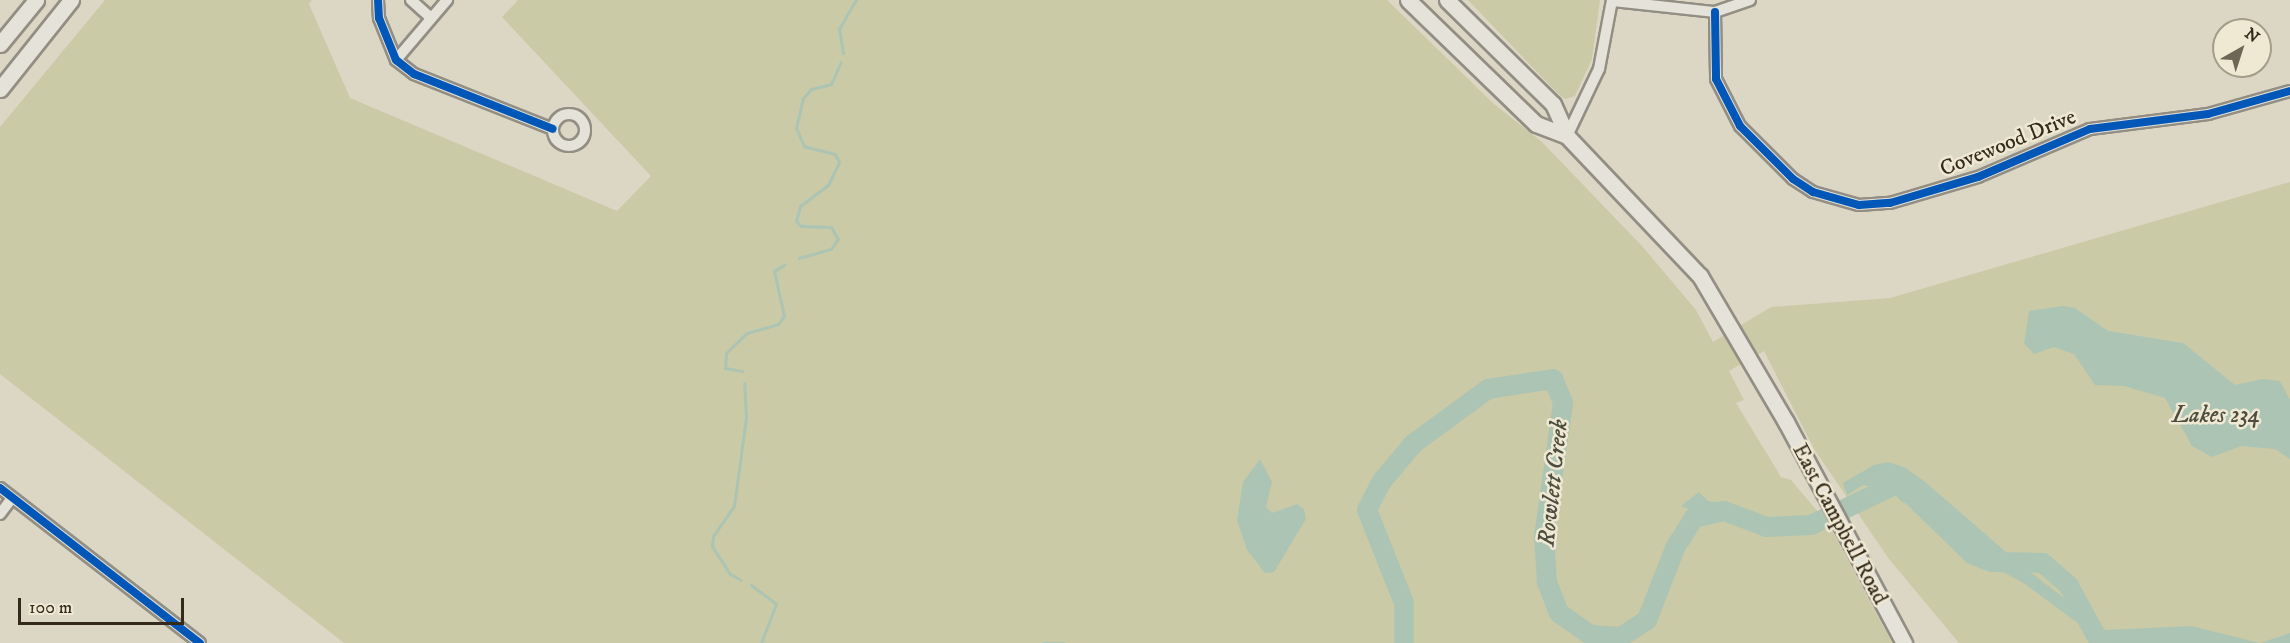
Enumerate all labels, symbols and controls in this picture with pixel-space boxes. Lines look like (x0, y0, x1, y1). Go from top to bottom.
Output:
north arrow (2212, 18, 2272, 78)
text: N (2241, 24, 2263, 47)
street label: Covewood Drive (1936, 104, 2080, 182)
water label: Lakes 234 (2172, 402, 2260, 430)
water label: Rowlett Creek (1533, 418, 1575, 548)
street label: East Campbell Road (1786, 439, 1894, 609)
scale bar (21, 586, 188, 624)
text: 100 m (29, 597, 72, 619)

